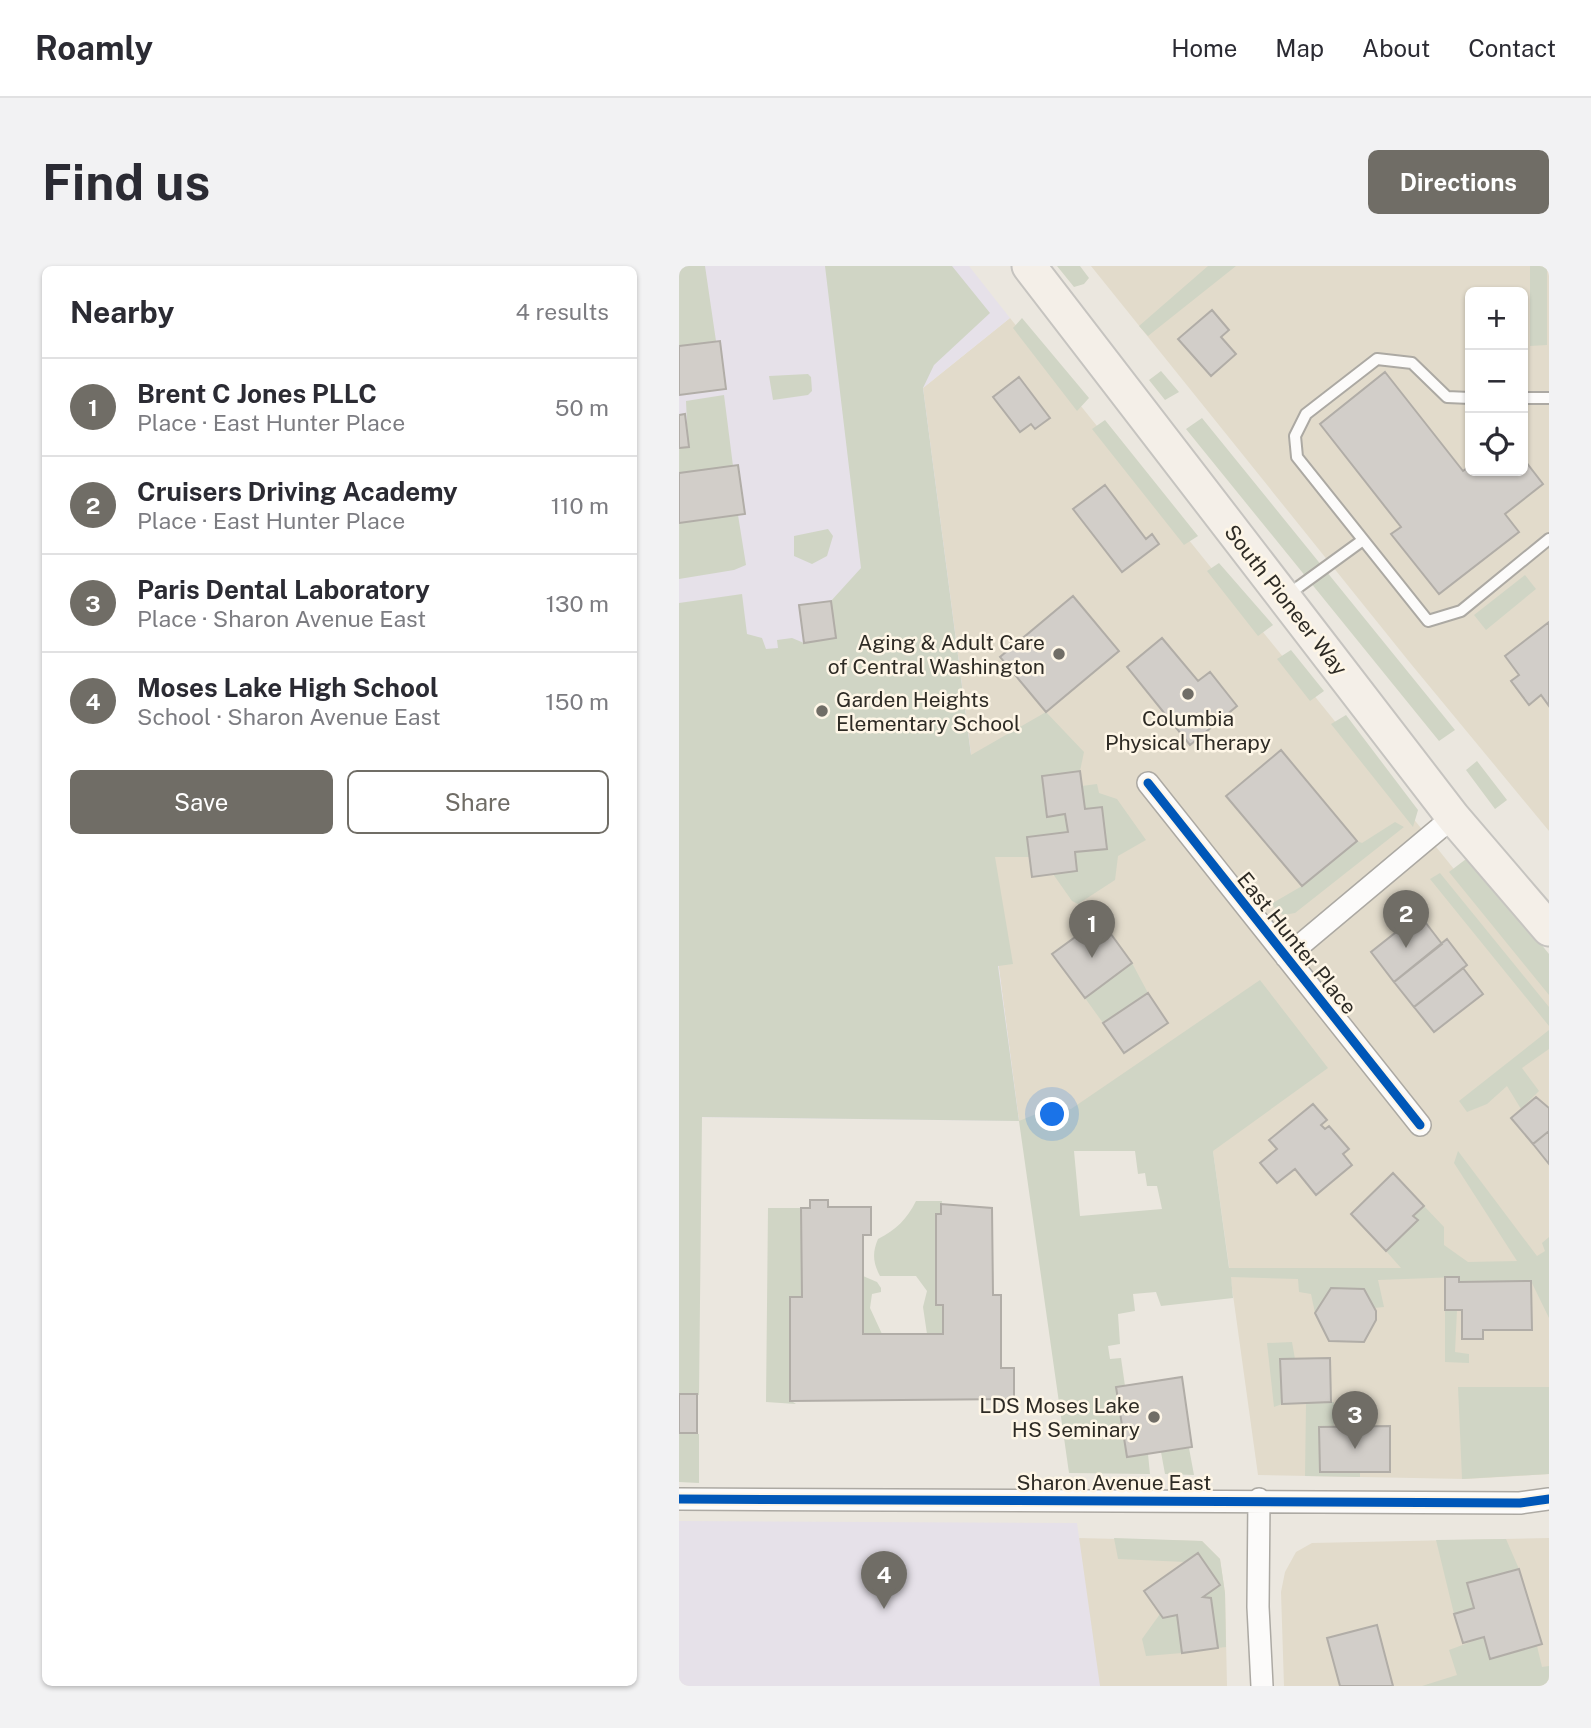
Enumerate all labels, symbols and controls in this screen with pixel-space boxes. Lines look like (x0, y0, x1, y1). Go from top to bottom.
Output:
text: Roamly (35, 29, 153, 67)
text: Home (1171, 34, 1237, 62)
text: Map (1275, 34, 1324, 62)
text: About (1362, 34, 1430, 62)
text: Contact (1468, 34, 1556, 62)
button: Directions (1368, 150, 1549, 214)
text: Find us (42, 153, 210, 211)
map controls (1465, 287, 1528, 476)
button: + (1465, 287, 1528, 350)
text: Nearby (70, 294, 174, 330)
text: 4 results (515, 298, 609, 325)
button: − (1465, 350, 1528, 413)
text: Brent C Jones PLLC (137, 378, 377, 409)
text: 1 (88, 394, 98, 421)
text: 50 m (555, 394, 609, 421)
text: Place · East Hunter Place (137, 409, 405, 436)
button: locate (1465, 413, 1528, 476)
text: Cruisers Driving Academy (137, 476, 458, 507)
text: 2 (86, 492, 100, 519)
text: 110 m (551, 492, 609, 519)
text: Place · East Hunter Place (137, 507, 405, 534)
street label: South Pioneer Way (1219, 520, 1353, 680)
text: Paris Dental Laboratory (137, 574, 430, 605)
text: 3 (85, 590, 101, 617)
text: 130 m (546, 590, 609, 617)
text: Place · Sharon Avenue East (137, 605, 426, 632)
place label: Aging & Adult Care of Central Washington (828, 630, 1045, 679)
marker: Aging & Adult Care of Central Washington (1051, 646, 1067, 662)
text: Moses Lake High School (137, 672, 439, 703)
marker: Columbia Physical Therapy (1180, 686, 1196, 702)
place label: Garden Heights Elementary School (836, 687, 1020, 736)
text: 4 (85, 688, 101, 715)
text: 150 m (545, 688, 609, 715)
text: School · Sharon Avenue East (137, 703, 441, 730)
marker: Garden Heights Elementary School (814, 703, 830, 719)
place label: Columbia Physical Therapy (1105, 706, 1271, 755)
button: Save (70, 770, 333, 834)
button: Share (347, 770, 609, 834)
street label: East Hunter Place (1232, 867, 1362, 1019)
pin: 2 (1383, 890, 1429, 948)
pin: 1 (1069, 900, 1115, 958)
your location (1035, 1097, 1069, 1131)
pin: 3 (1332, 1391, 1378, 1449)
place label: LDS Moses Lake HS Seminary (979, 1393, 1140, 1442)
marker: LDS Moses Lake HS Seminary (1146, 1409, 1162, 1425)
street label: Sharon Avenue East (1017, 1470, 1211, 1495)
pin: 4 (861, 1551, 907, 1609)

